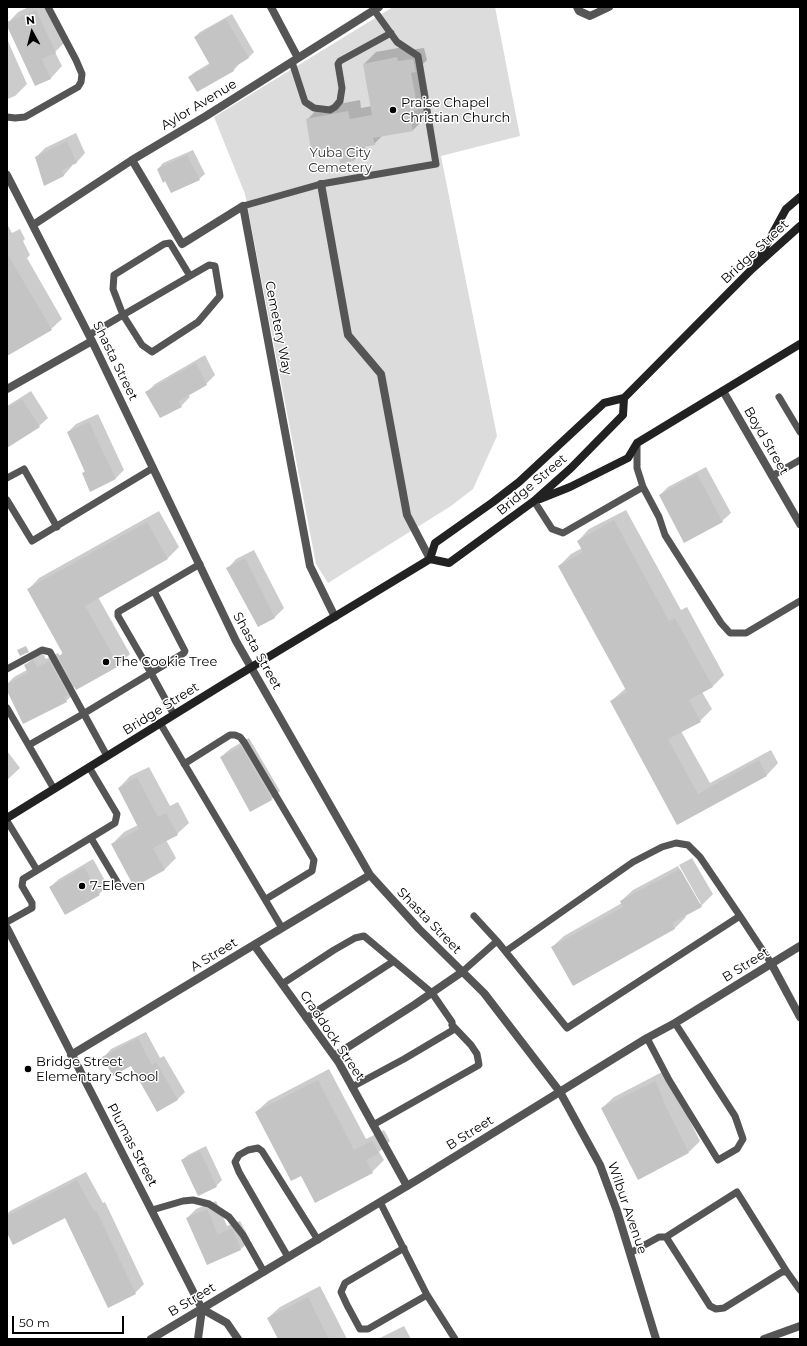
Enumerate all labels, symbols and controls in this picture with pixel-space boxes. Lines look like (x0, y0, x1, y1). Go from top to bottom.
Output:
north arrow (12, 12, 52, 52)
text: N (25, 13, 36, 28)
street label: Aylor Avenue (158, 76, 240, 134)
place label: Praise Chapel Christian Church (401, 95, 510, 126)
marker: Praise Chapel Christian Church (388, 105, 398, 115)
park label: Yuba City Cemetery (308, 145, 372, 176)
street label: Bridge Street (718, 217, 792, 287)
street label: Cemetery Way (261, 280, 295, 376)
street label: Shasta Street (89, 319, 141, 403)
street label: Boyd Street (740, 404, 792, 478)
street label: Bridge Street (494, 451, 570, 519)
street label: Shasta Street (229, 610, 285, 692)
place label: The Cookie Tree (114, 654, 217, 670)
marker: The Cookie Tree (101, 657, 111, 667)
street label: Bridge Street (120, 679, 202, 739)
place label: 7-Eleven (90, 878, 145, 894)
marker: 7-Eleven (77, 881, 87, 891)
street label: Shasta Street (393, 885, 465, 957)
street label: A Street (188, 935, 240, 975)
street label: B Street (720, 944, 772, 986)
street label: Craddock Street (296, 988, 368, 1084)
place label: Bridge Street Elementary School (36, 1054, 159, 1085)
marker: Bridge Street Elementary School (23, 1064, 33, 1074)
street label: Plumas Street (103, 1101, 161, 1189)
street label: B Street (444, 1112, 496, 1154)
street label: Wilbur Avenue (604, 1160, 650, 1256)
street label: B Street (165, 1280, 219, 1320)
scale bar (14, 1308, 126, 1334)
text: 50 m (19, 1315, 50, 1330)

